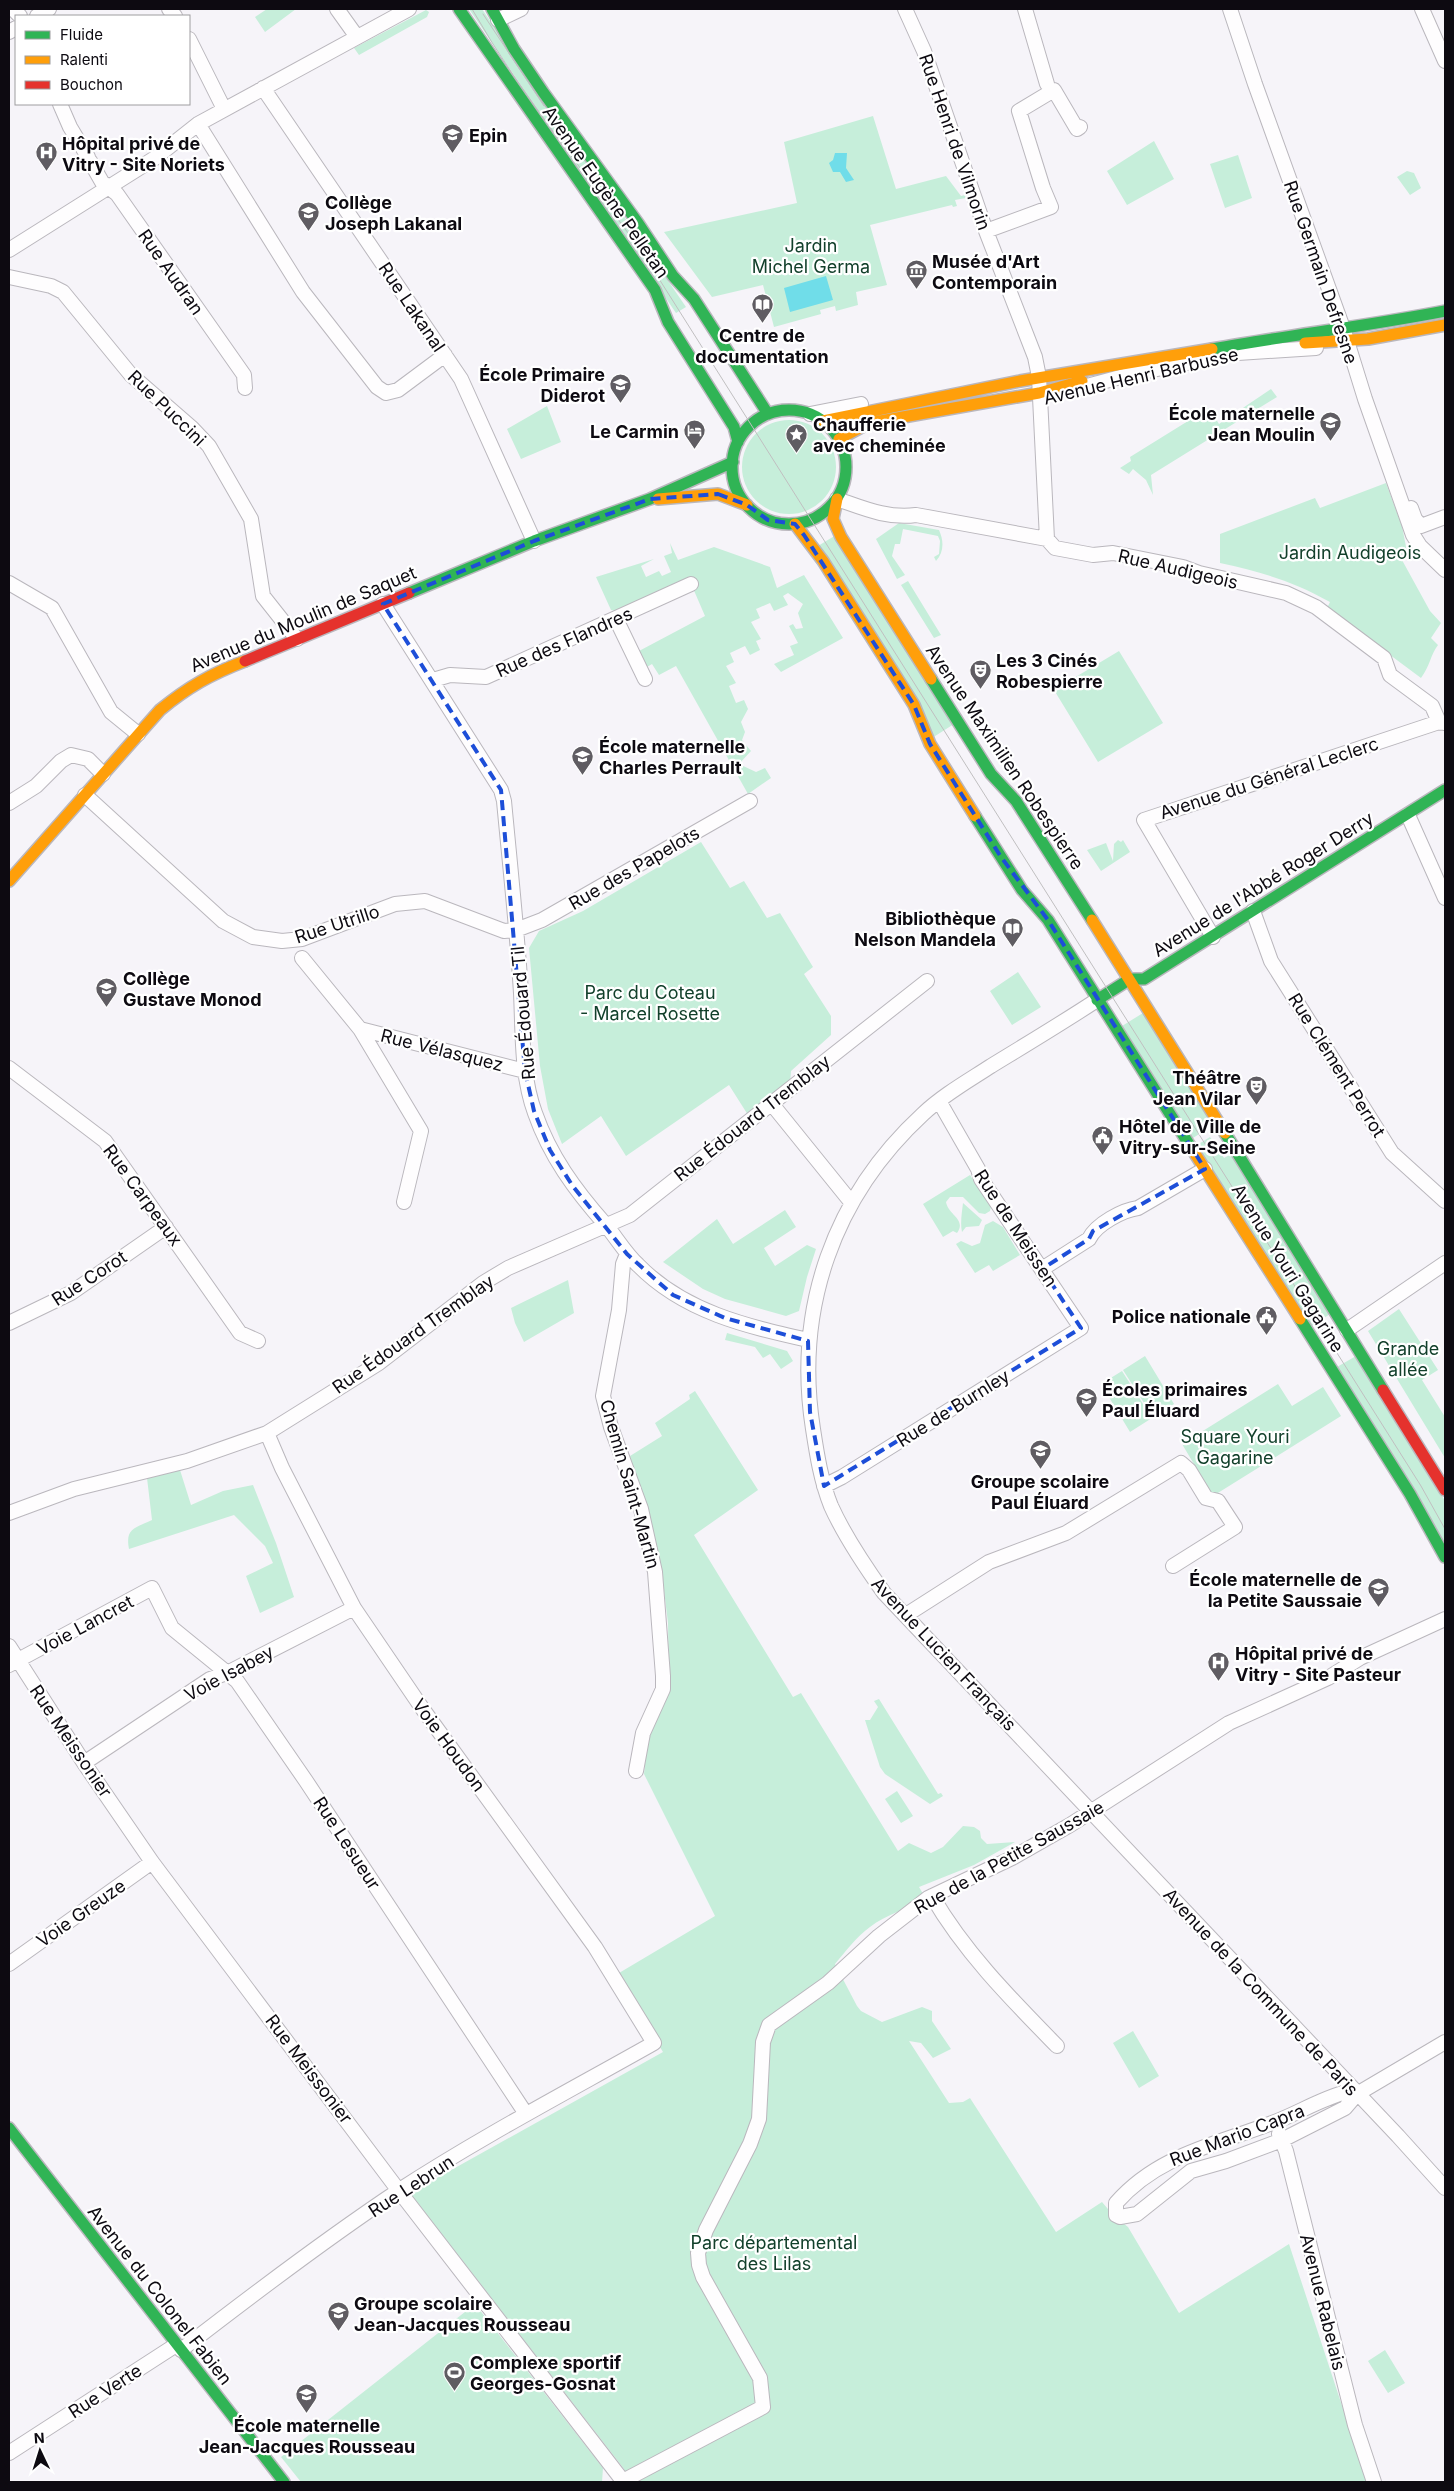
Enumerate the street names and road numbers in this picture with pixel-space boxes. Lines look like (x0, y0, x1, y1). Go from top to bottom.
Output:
street label: Rue Henri de Vilmorin (915, 51, 995, 233)
street label: Avenue Eugène Pelletan (539, 102, 673, 282)
street label: Rue Germain Defresne (1280, 178, 1362, 366)
street label: Rue Audran (134, 225, 208, 319)
street label: Rue Lakanal (374, 258, 450, 356)
street label: Avenue Henri Barbusse (1041, 343, 1241, 409)
street label: Rue Puccini (124, 366, 210, 450)
street label: Rue Audigeois (1116, 545, 1240, 593)
street label: Avenue du Moulin de Saquet (187, 562, 419, 676)
street label: Rue des Flandres (493, 602, 635, 682)
street label: Avenue Maximilien Robespierre (922, 640, 1088, 874)
street label: Avenue du Général Leclerc (1157, 733, 1381, 823)
street label: Avenue de l'Abbé Roger Derry (1149, 807, 1377, 961)
street label: Rue des Papelots (565, 822, 703, 914)
street label: Rue Utrillo (292, 900, 382, 948)
street label: Rue Édouard Til (506, 945, 539, 1081)
street label: Rue Clément Perrot (1284, 989, 1390, 1141)
street label: Rue Vélasquez (379, 1025, 505, 1075)
street label: Rue Édouard Tremblay (669, 1050, 834, 1186)
street label: Rue Carpeaux (99, 1140, 187, 1250)
street label: Rue de Meissen (970, 1165, 1062, 1291)
street label: Avenue Youri Gagarine (1228, 1180, 1348, 1356)
street label: Rue Corot (48, 1246, 130, 1310)
street label: Rue Édouard Tremblay (328, 1269, 498, 1398)
street label: Rue de Burnley (893, 1365, 1013, 1451)
street label: Chemin Saint-Martin (596, 1397, 664, 1571)
street label: Avenue Lucien Français (867, 1573, 1021, 1735)
street label: Voie Lancret (33, 1591, 137, 1659)
street label: Voie Isabey (181, 1641, 277, 1705)
street label: Rue Meissonier (26, 1681, 116, 1801)
street label: Voie Houdon (408, 1695, 490, 1795)
street label: Rue Lesueur (309, 1793, 385, 1894)
street label: Rue de la Petite Saussaie (911, 1796, 1107, 1918)
street label: Voie Greuze (33, 1875, 129, 1951)
street label: Avenue de la Commune de Paris (1159, 1884, 1363, 2100)
street label: Rue Meissonier (261, 2010, 357, 2128)
street label: Rue Mario Capra (1167, 2100, 1307, 2170)
street label: Rue Lebrun (364, 2151, 458, 2221)
street label: Avenue du Colonel Fabien (84, 2201, 236, 2389)
street label: Avenue Rabelais (1296, 2232, 1350, 2372)
street label: Rue Verte (64, 2360, 146, 2422)

